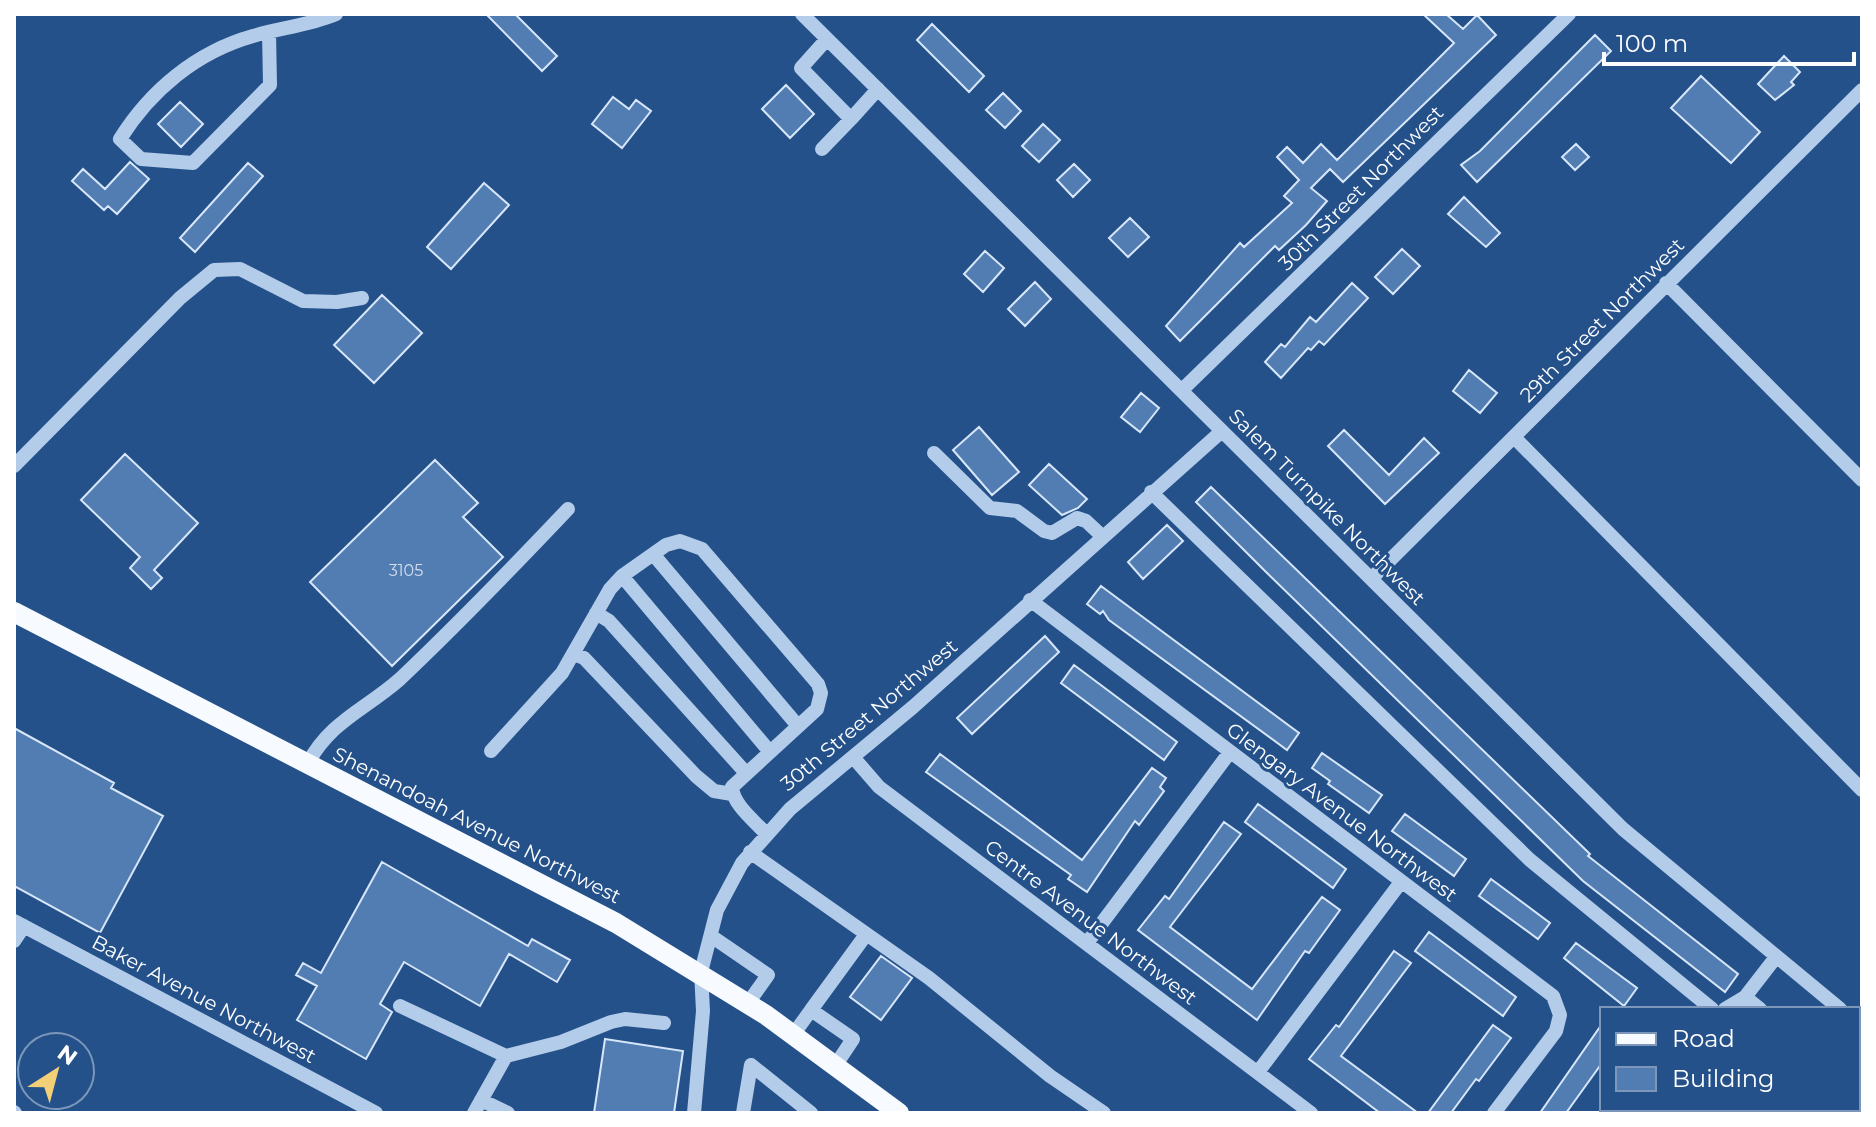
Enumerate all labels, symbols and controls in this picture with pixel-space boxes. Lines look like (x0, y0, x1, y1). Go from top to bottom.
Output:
scale bar (1604, 16, 1854, 66)
text: 100 m (1616, 29, 1688, 58)
street label: 30th Street Northwest (1274, 101, 1448, 275)
street label: 29th Street Northwest (1515, 233, 1689, 407)
street label: Salem Turnpike Northwest (1224, 404, 1430, 610)
house number: 3105 (389, 561, 423, 580)
street label: 30th Street Northwest (776, 634, 962, 796)
street label: Glengary Avenue Northwest (1222, 717, 1462, 907)
street label: Shenandoah Avenue Northwest (329, 742, 625, 908)
street label: Centre Avenue Northwest (980, 834, 1202, 1010)
street label: Baker Avenue Northwest (88, 930, 320, 1068)
legend (1600, 1007, 1860, 1111)
text: Road (1672, 1024, 1735, 1053)
north arrow (16, 1031, 96, 1111)
text: N (52, 1039, 83, 1071)
text: Building (1672, 1064, 1775, 1093)

